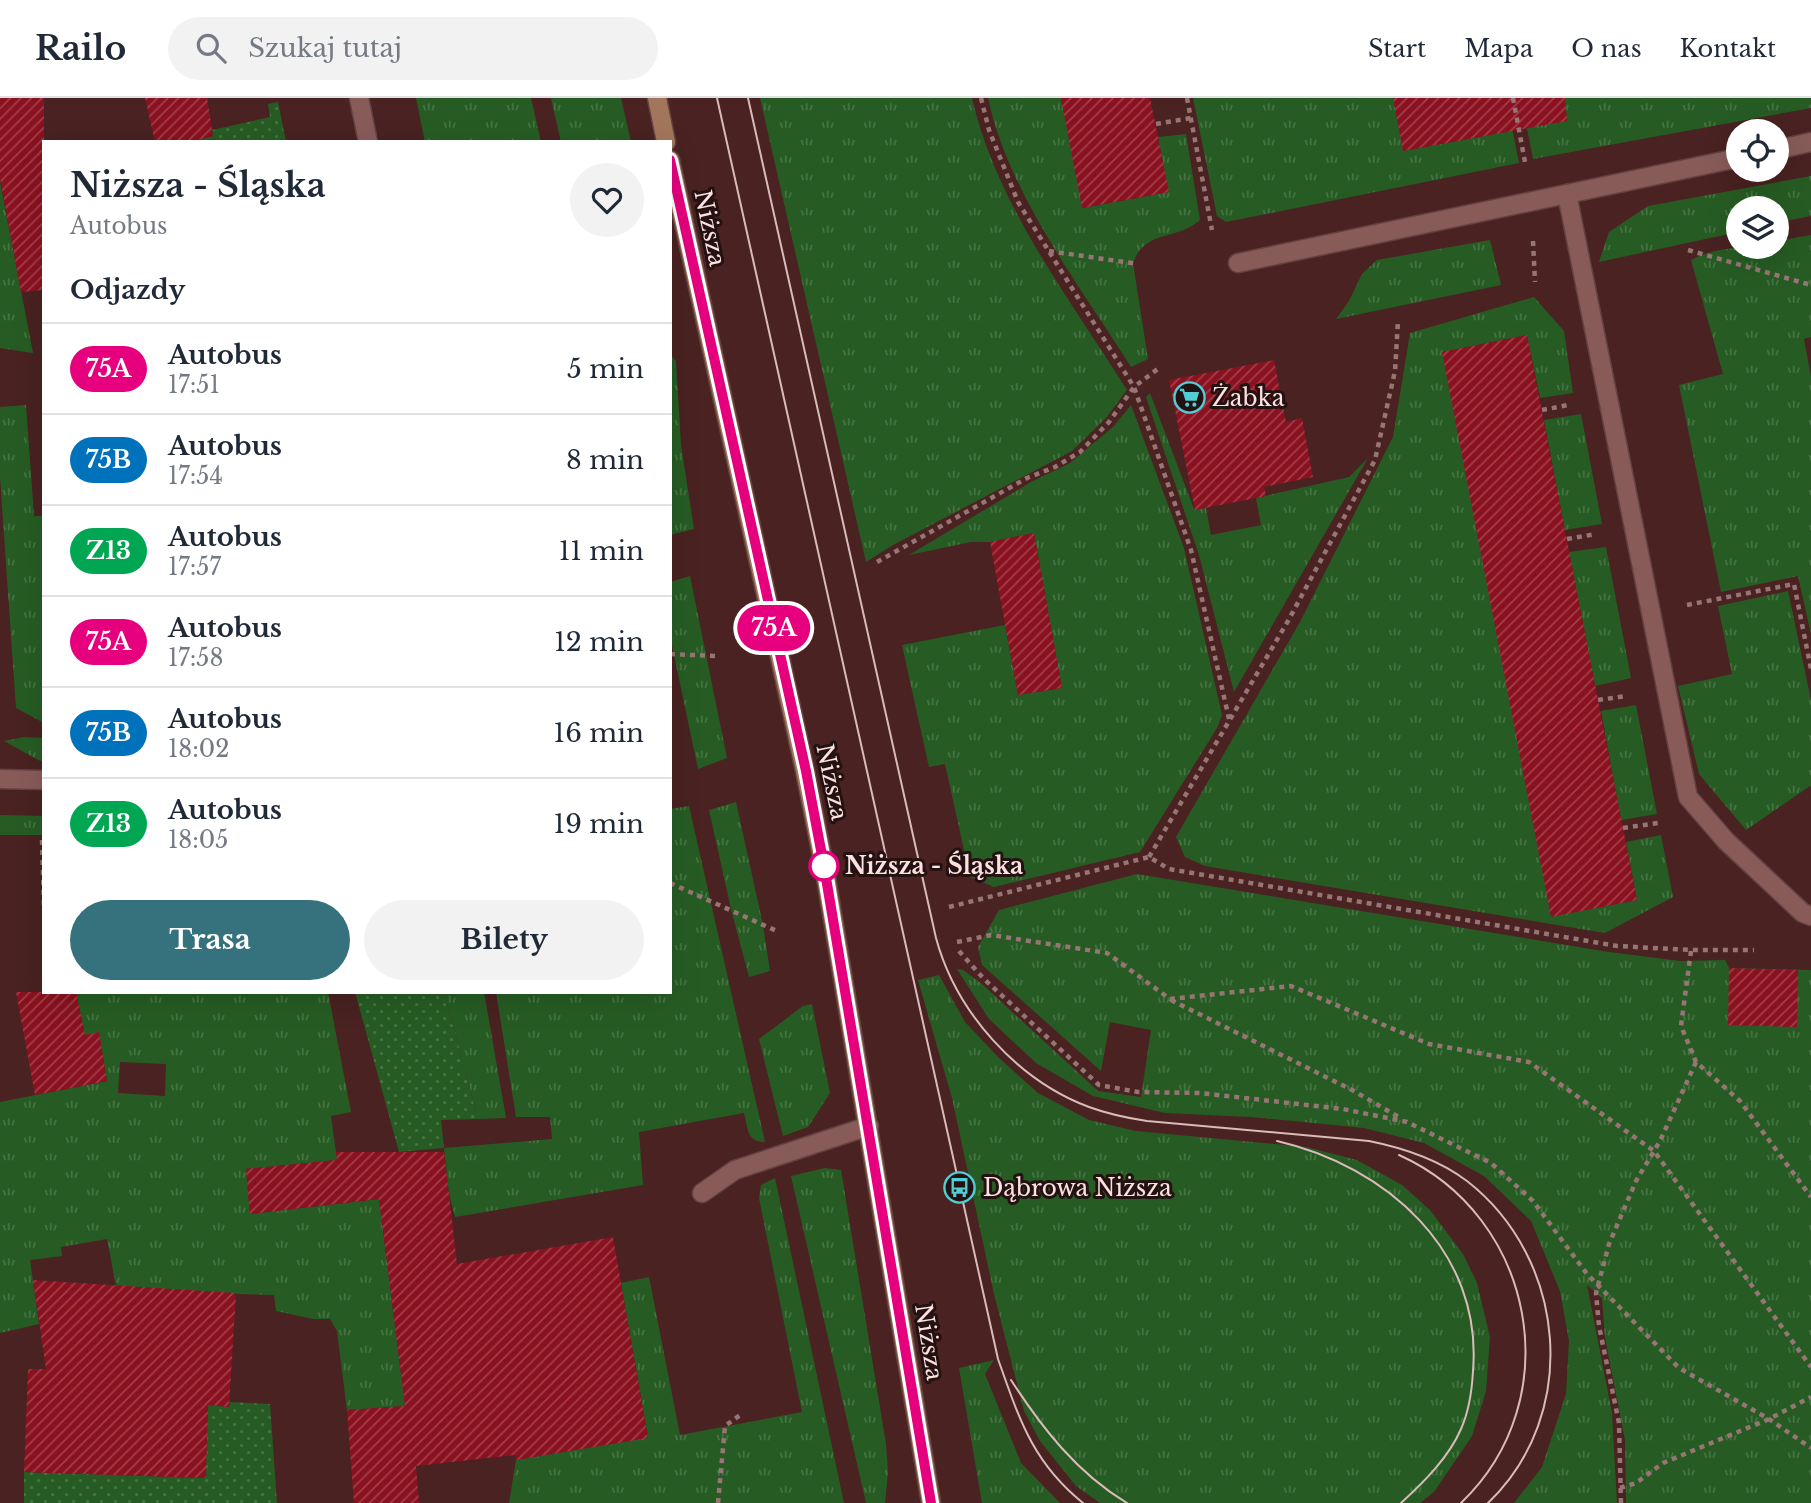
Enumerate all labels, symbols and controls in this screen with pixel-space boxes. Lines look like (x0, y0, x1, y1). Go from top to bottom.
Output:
search box (168, 17, 658, 80)
text: Railo (35, 28, 126, 69)
icon: search (192, 29, 230, 67)
text: Szukaj tutaj (248, 32, 402, 64)
text: Start (1368, 34, 1426, 63)
text: Mapa (1464, 34, 1533, 63)
text: O nas (1571, 34, 1642, 63)
text: Kontakt (1680, 34, 1776, 63)
map controls (1726, 119, 1789, 259)
button: locate (1726, 119, 1789, 182)
button: heart (570, 163, 644, 237)
text: Niższa - Śląska (70, 165, 326, 206)
street label: Niższa (688, 187, 732, 269)
button: layers (1726, 196, 1789, 259)
text: Autobus (70, 212, 168, 240)
text: Odjazdy (70, 274, 185, 306)
text: Autobus (168, 339, 282, 371)
text: 5 min (567, 353, 644, 385)
text: 75A (86, 354, 131, 383)
text: 17:51 (168, 371, 220, 399)
supermarket icon: Żabka (1172, 381, 1206, 415)
place label: Żabka (1212, 383, 1285, 412)
text: Autobus (168, 430, 282, 462)
text: 8 min (566, 444, 644, 476)
text: 75B (86, 445, 131, 474)
text: 17:54 (168, 462, 223, 490)
text: Autobus (168, 521, 282, 553)
text: 11 min (559, 535, 644, 567)
text: Z13 (86, 536, 131, 565)
text: 17:57 (168, 553, 221, 581)
line badge: 75A (734, 605, 814, 651)
text: Autobus (168, 612, 282, 644)
text: 75A (751, 613, 797, 642)
text: 12 min (554, 626, 644, 658)
text: 75A (86, 627, 131, 656)
text: 17:58 (168, 644, 223, 672)
text: Autobus (168, 703, 282, 735)
text: 16 min (554, 717, 644, 749)
text: 75B (86, 718, 131, 747)
text: 18:02 (168, 735, 229, 763)
street label: Niższa (810, 741, 854, 823)
text: Autobus (168, 794, 282, 826)
text: 19 min (554, 808, 644, 840)
text: Z13 (86, 809, 131, 838)
text: 18:05 (168, 826, 228, 854)
place label: Niższa - Śląska (845, 850, 1023, 880)
marker: Niższa - Śląska (809, 851, 839, 881)
button: Trasa (70, 900, 350, 980)
button: Bilety (364, 900, 644, 980)
bus stop icon: Dąbrowa Niższa (943, 1171, 977, 1205)
place label: Dąbrowa Niższa (983, 1174, 1172, 1202)
street label: Niższa (909, 1302, 949, 1383)

